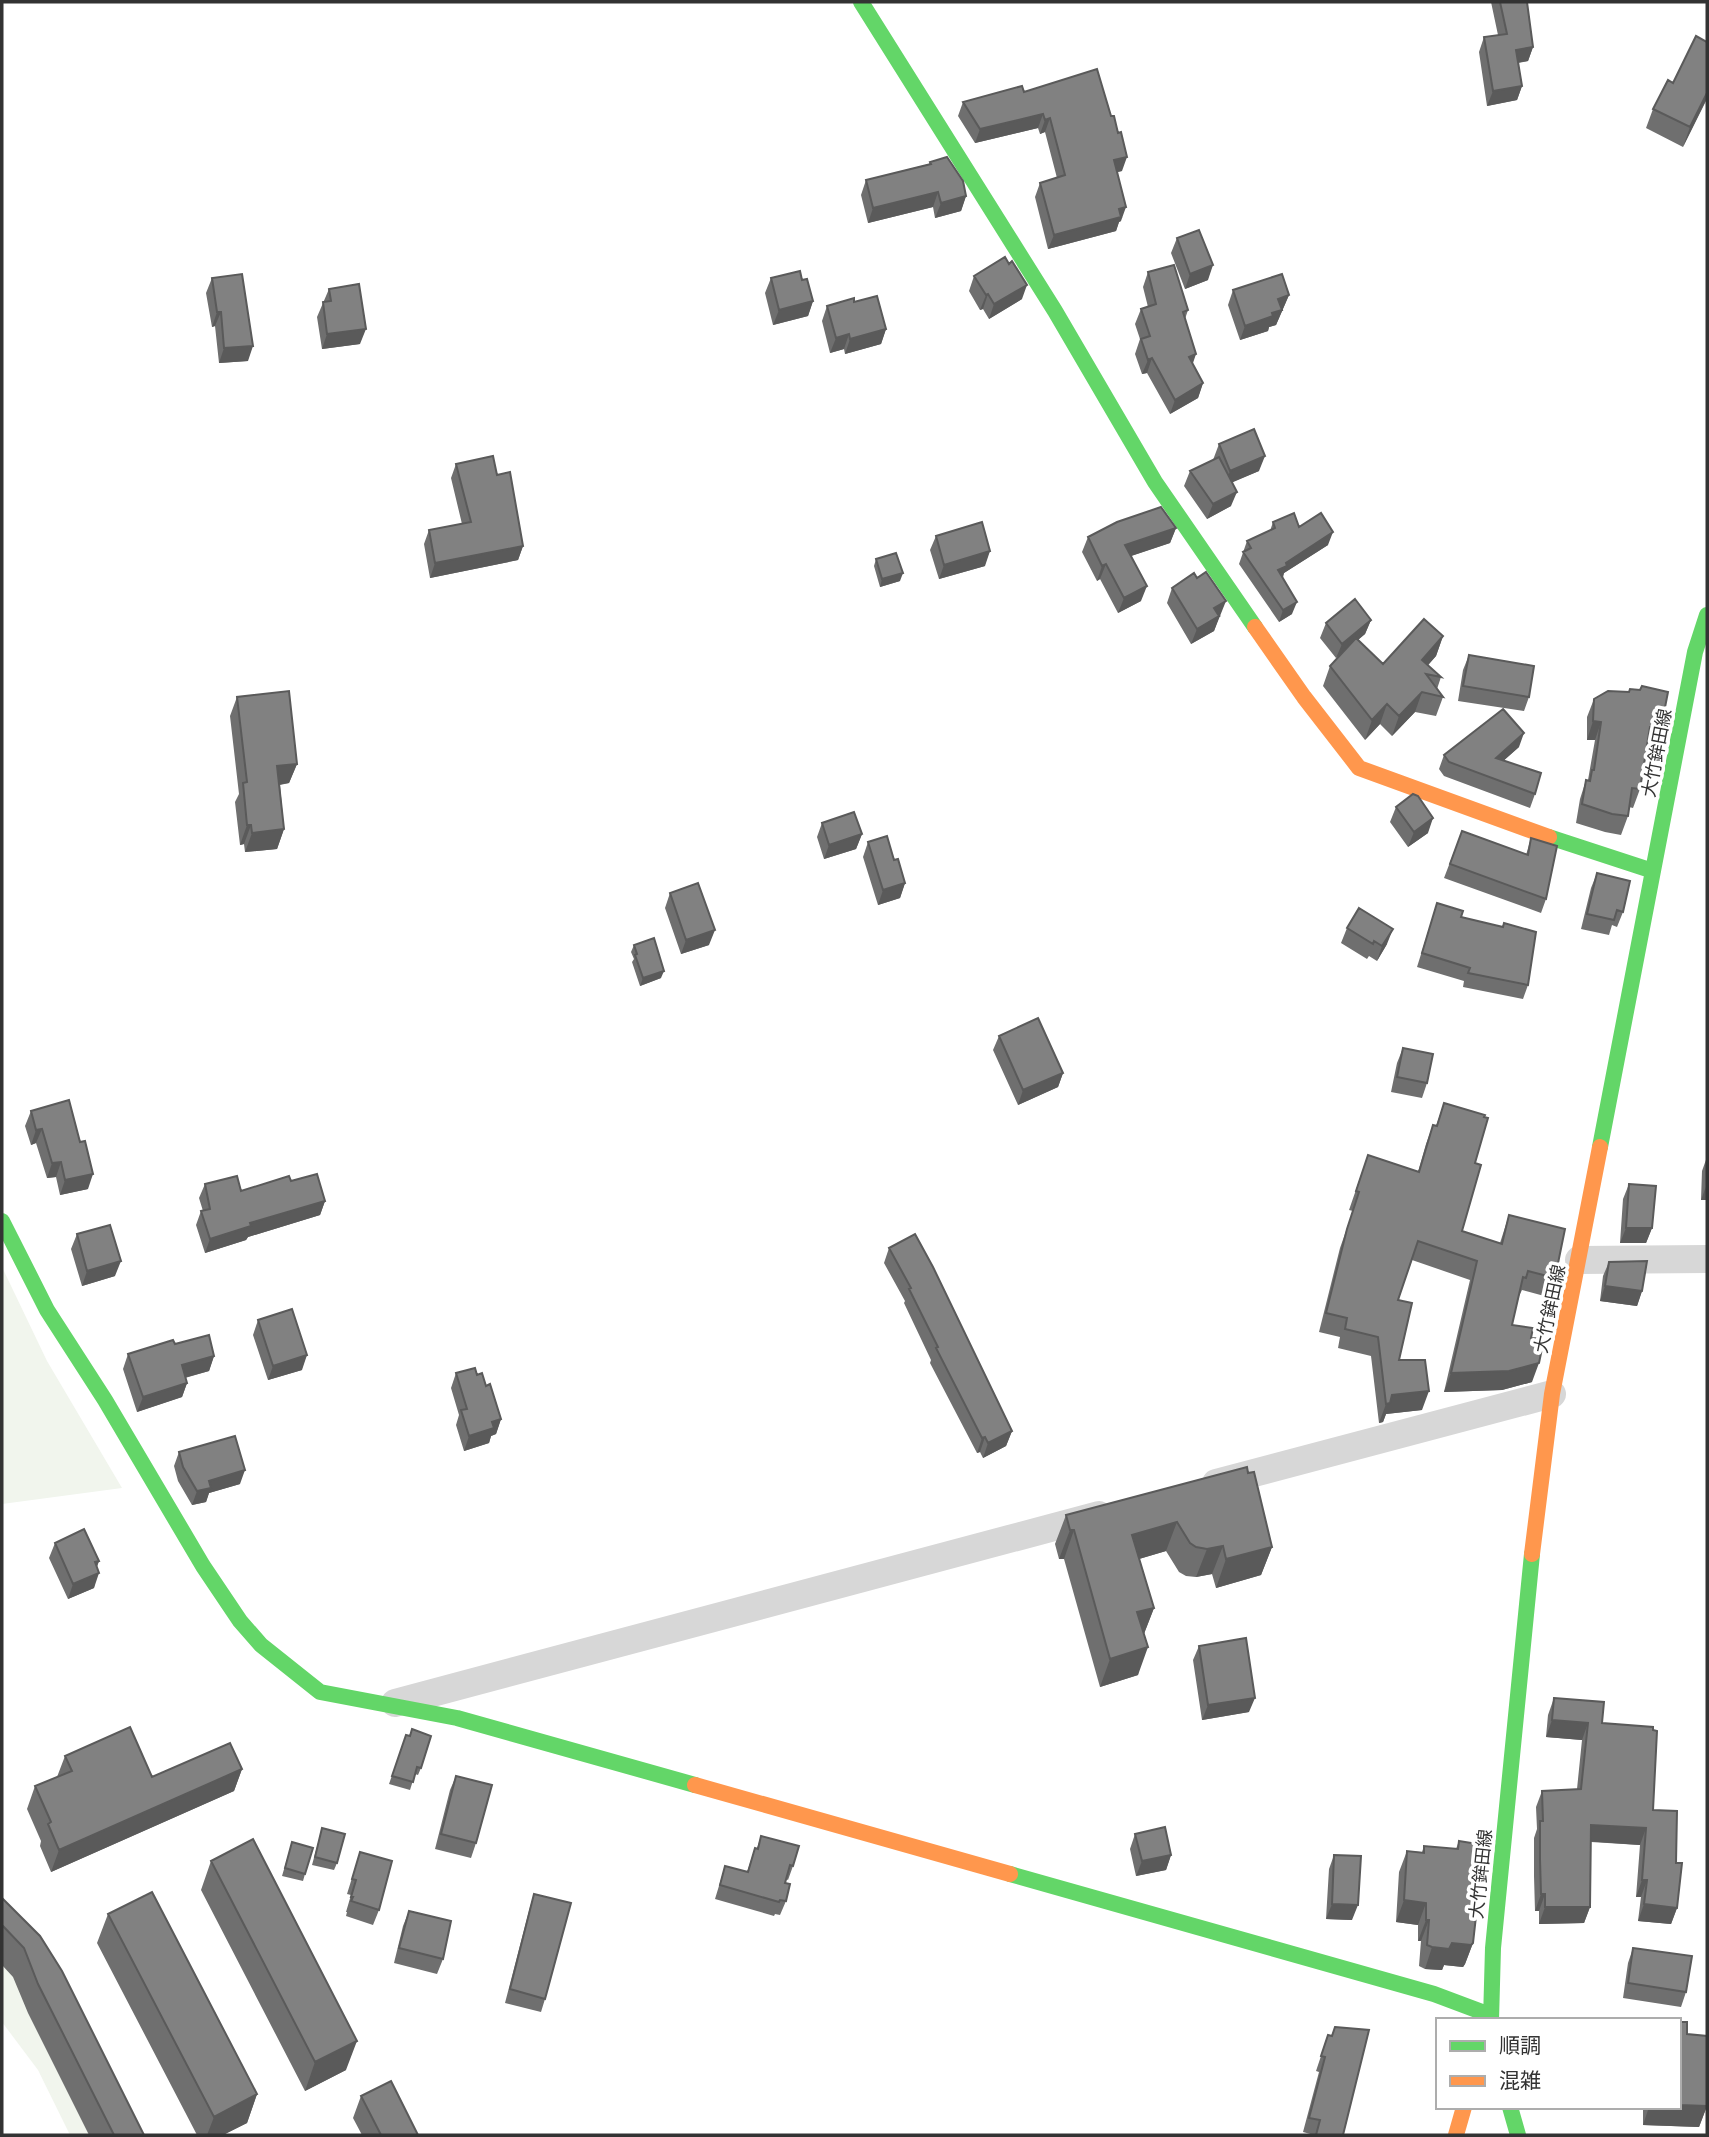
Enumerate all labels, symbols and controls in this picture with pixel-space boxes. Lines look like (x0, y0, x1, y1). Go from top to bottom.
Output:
street label: 大竹鉾田線 (1639, 707, 1675, 799)
street label: 大竹鉾田線 (1531, 1263, 1569, 1355)
street label: 大竹鉾田線 (1466, 1828, 1496, 1920)
legend (1436, 2018, 1681, 2109)
text: 順調 (1499, 2034, 1541, 2057)
text: 混雑 (1499, 2069, 1541, 2092)

